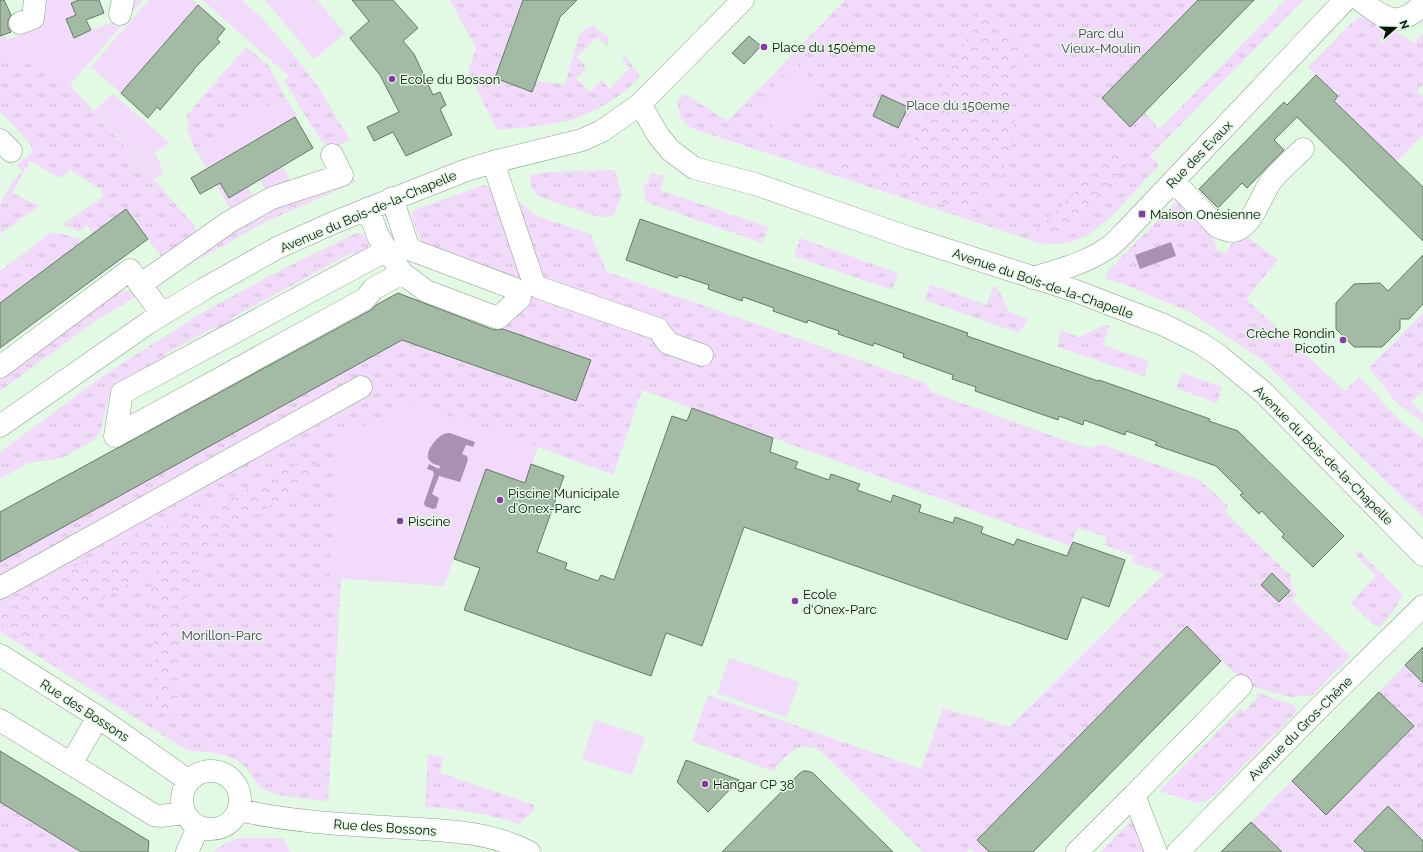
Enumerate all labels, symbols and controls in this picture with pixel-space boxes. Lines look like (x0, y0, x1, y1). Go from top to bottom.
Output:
north arrow (1375, 8, 1415, 48)
text: N (1396, 19, 1411, 31)
park label: Parc du Vieux-Moulin (1061, 26, 1141, 56)
place label: Place du 150ème (772, 40, 876, 55)
marker: Place du 150ème (759, 42, 769, 52)
place label: Ecole du Bosson (400, 72, 500, 87)
marker: Ecole du Bosson (387, 74, 397, 84)
park label: Place du 150eme (906, 98, 1010, 113)
street label: Rue des Evaux (1163, 117, 1236, 191)
street label: Avenue du Bois-de-la-Chapelle (278, 167, 459, 256)
place label: Maison Onésienne (1150, 207, 1261, 222)
marker: Maison Onésienne (1137, 209, 1147, 219)
street label: Avenue du Bois-de-la-Chapelle (950, 245, 1136, 322)
place label: Crèche Rondin Picotin (1246, 326, 1335, 356)
marker: Crèche Rondin Picotin (1338, 335, 1348, 345)
street label: Avenue du Bois-de-la-Chapelle (1251, 383, 1396, 528)
place label: Piscine Municipale d’Onex-Parc (508, 486, 620, 516)
marker: Piscine Municipale d’Onex-Parc (495, 495, 505, 505)
place label: Piscine (408, 514, 451, 529)
marker: Piscine (395, 516, 405, 526)
place label: Ecole d'Onex-Parc (803, 587, 877, 617)
marker: Ecole d'Onex-Parc (790, 596, 800, 606)
park label: Morillon-Parc (182, 628, 262, 643)
street label: Avenue du Gros-Chêne (1245, 673, 1356, 783)
street label: Rue des Bossons (37, 676, 132, 745)
place label: Hangar CP 38 (713, 777, 795, 792)
marker: Hangar CP 38 (700, 779, 710, 789)
street label: Rue des Bossons (333, 816, 437, 839)

